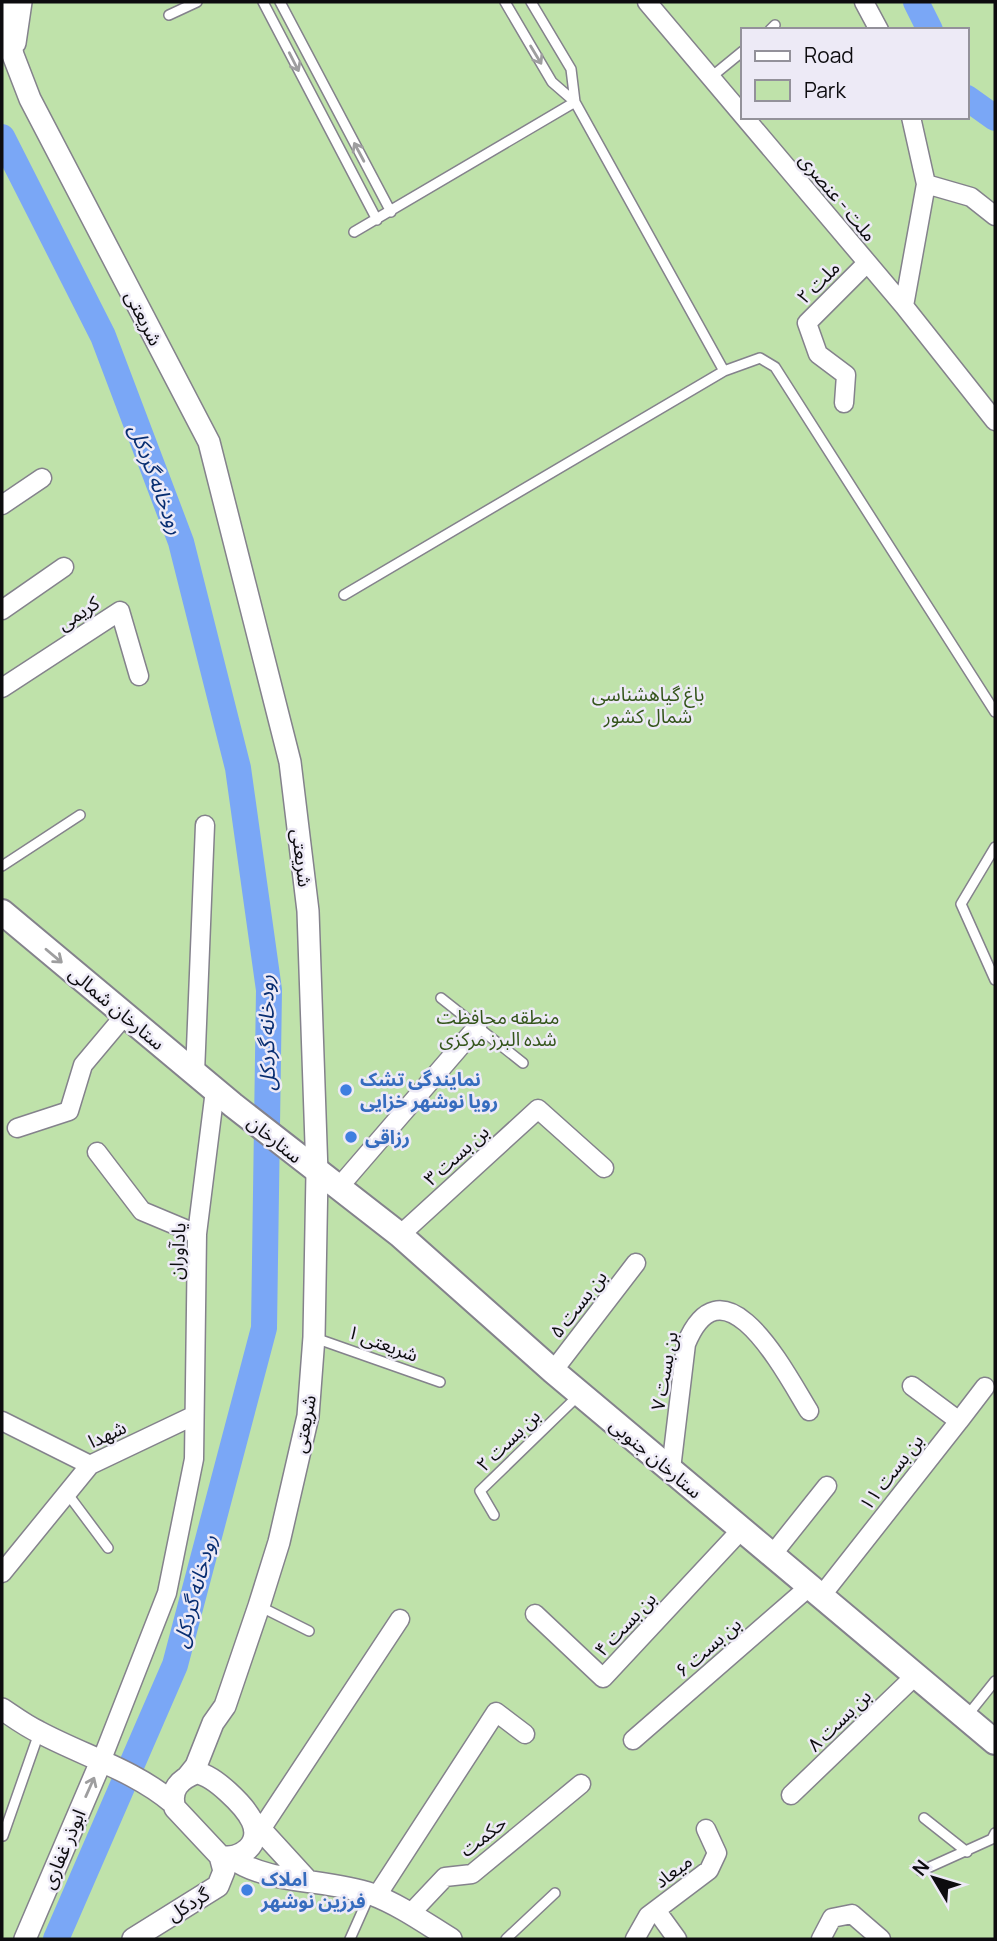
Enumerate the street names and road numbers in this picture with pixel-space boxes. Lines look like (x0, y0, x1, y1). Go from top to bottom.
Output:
street label: ملت - عنصری (793, 147, 883, 247)
street label: ملت ۲ (791, 255, 845, 309)
street label: شریعتی (119, 286, 169, 350)
street label: کریمی (52, 589, 105, 636)
street label: شریعتی (286, 827, 318, 889)
street label: ستارخان شمالی (64, 960, 170, 1056)
street label: ستارخان (242, 1109, 308, 1169)
street label: بن بست ۳ (418, 1119, 494, 1191)
street label: یادآوران (163, 1222, 191, 1280)
street label: بن بست ۵ (543, 1265, 613, 1343)
street label: شریعتی ۱ (344, 1318, 422, 1368)
street label: بن بست ۷ (644, 1330, 684, 1412)
street label: شریعتی (286, 1393, 322, 1455)
street label: بن بست ۲ (470, 1403, 546, 1477)
street label: ستارخان جنوبی (604, 1412, 708, 1504)
street label: شهدا (84, 1414, 130, 1454)
street label: بن بست ۱۱ (853, 1428, 929, 1516)
street label: بن بست ۴ (588, 1586, 662, 1662)
street label: بن بست ۶ (669, 1611, 747, 1683)
street label: بن بست ۸ (801, 1683, 877, 1757)
street label: ابوذر غفاری (35, 1805, 91, 1893)
street label: حکمت (454, 1810, 512, 1862)
street label: میعاد (649, 1848, 697, 1894)
street label: گردکل (162, 1880, 215, 1927)

